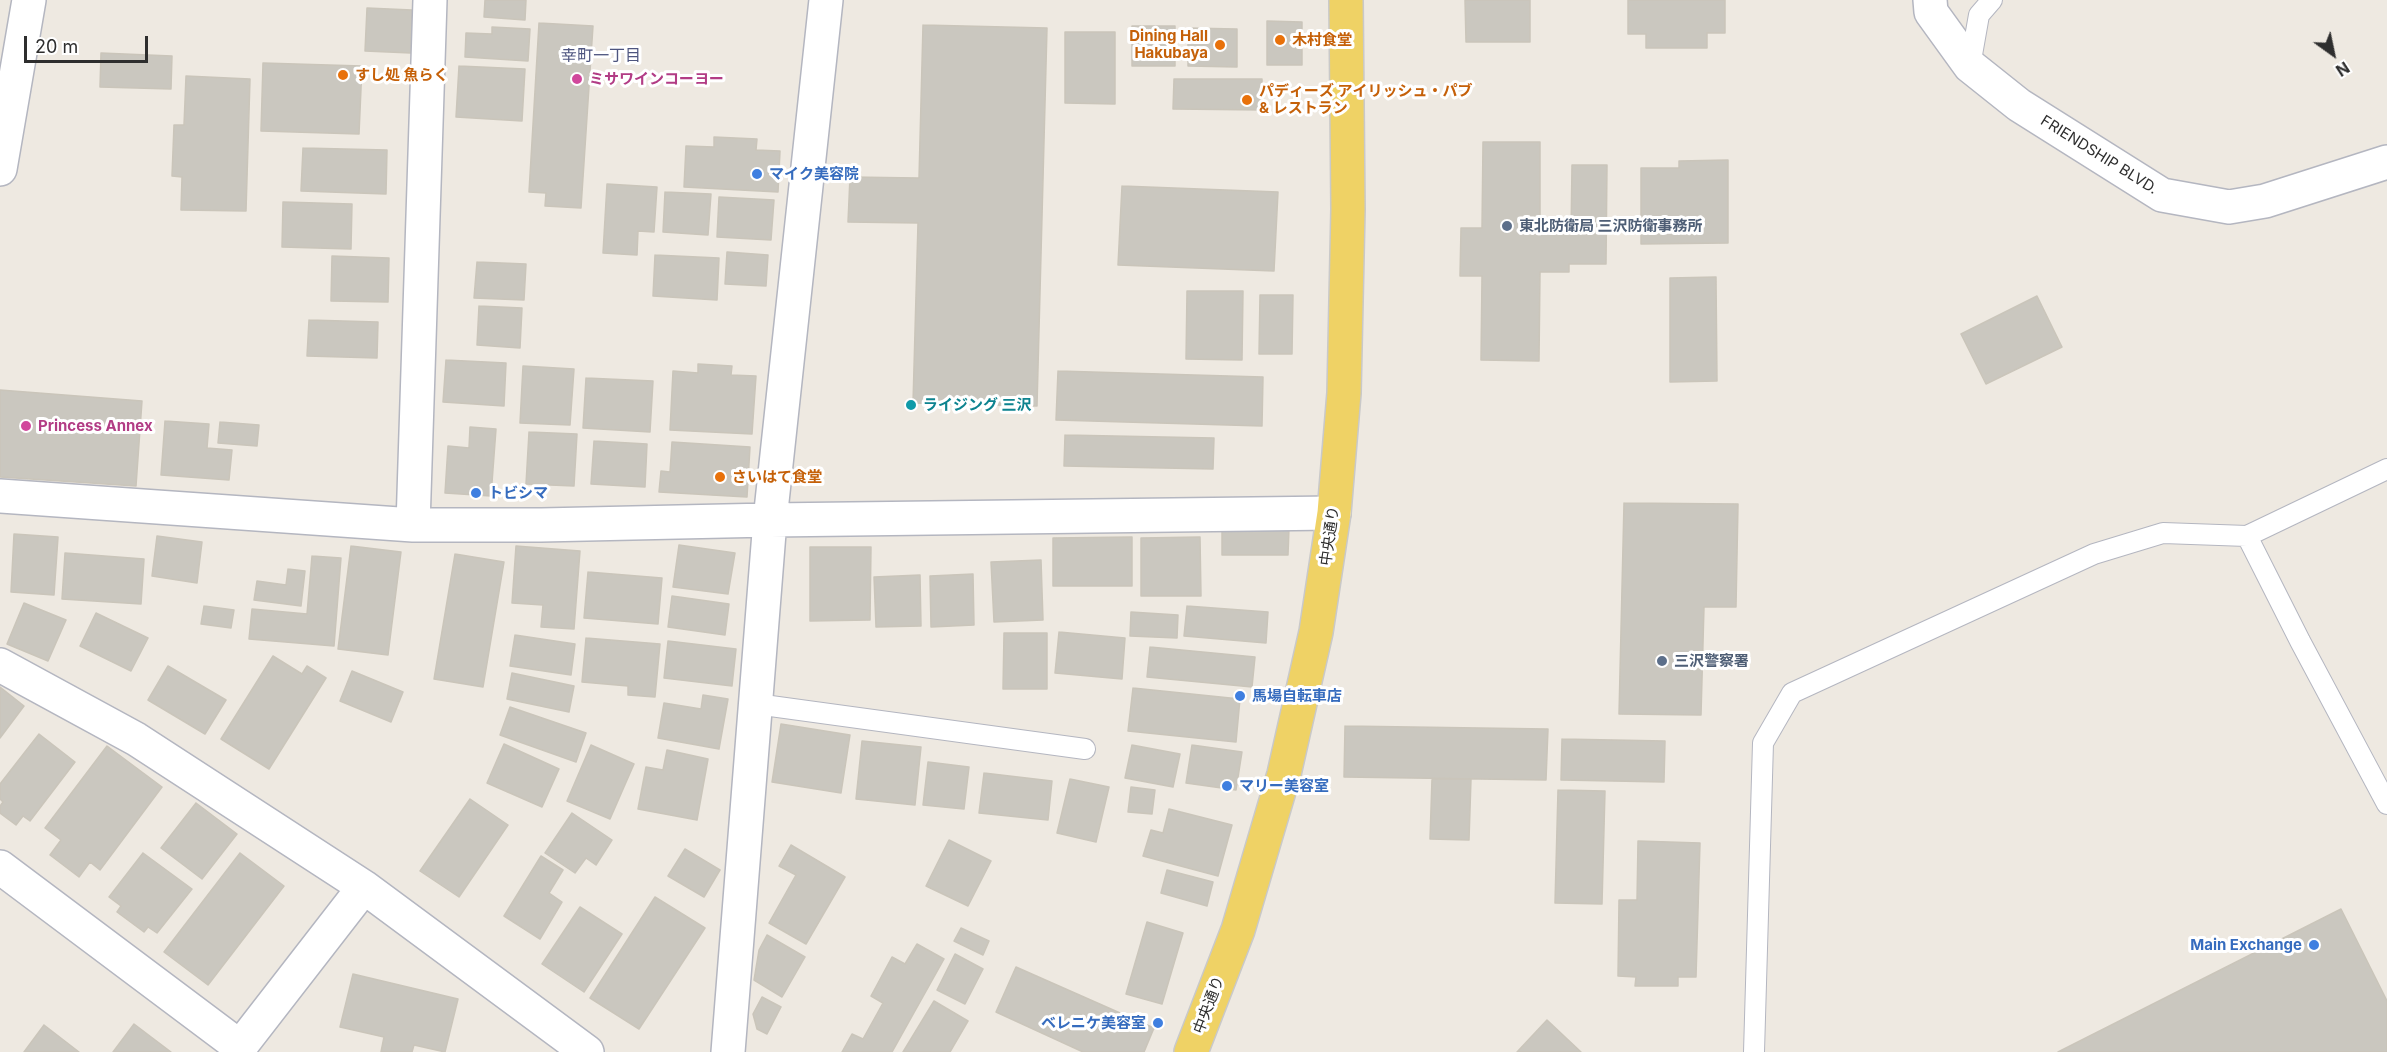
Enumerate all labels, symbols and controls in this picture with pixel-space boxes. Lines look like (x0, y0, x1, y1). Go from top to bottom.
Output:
scale bar (27, 24, 152, 62)
north arrow (2303, 24, 2363, 84)
place label: Dining Hall Hakubaya (1129, 27, 1208, 62)
place label: 木村食堂 (1292, 31, 1352, 49)
marker: 木村食堂 (1273, 33, 1287, 47)
text: 20 m (35, 36, 78, 57)
marker: Dining Hall Hakubaya (1213, 38, 1227, 52)
district label: 幸町一丁目 (561, 46, 641, 66)
text: N (2332, 57, 2353, 81)
place label: すし処 魚らく (355, 66, 449, 84)
marker: すし処 魚らく (336, 68, 350, 82)
place label: ミサワインコーヨー (589, 70, 724, 88)
marker: ミサワインコーヨー (570, 72, 584, 86)
place label: パディーズ アイリッシュ・パブ & レストラン (1259, 82, 1473, 117)
marker: パディーズ アイリッシュ・パブ & レストラン (1240, 93, 1254, 107)
street label: FRIENDSHIP BLVD. (2037, 112, 2161, 198)
place label: マイク美容院 (769, 165, 859, 183)
marker: マイク美容院 (750, 167, 764, 181)
place label: 東北防衛局 三沢防衛事務所 (1519, 217, 1703, 235)
marker: 東北防衛局 三沢防衛事務所 (1500, 219, 1514, 233)
place label: ライジング 三沢 (923, 396, 1032, 414)
marker: ライジング 三沢 (904, 398, 918, 412)
place label: Princess Annex (38, 417, 153, 435)
marker: Princess Annex (19, 419, 33, 433)
place label: さいはて食堂 (732, 468, 822, 486)
marker: さいはて食堂 (713, 470, 727, 484)
place label: トビシマ (488, 484, 548, 502)
marker: トビシマ (469, 486, 483, 500)
street label: 中央通り (1317, 505, 1343, 567)
place label: 三沢警察署 (1674, 652, 1749, 670)
marker: 三沢警察署 (1655, 654, 1669, 668)
place label: 馬場自転車店 (1252, 687, 1342, 705)
marker: 馬場自転車店 (1233, 689, 1247, 703)
place label: マリー美容室 (1239, 777, 1329, 795)
marker: マリー美容室 (1220, 779, 1234, 793)
place label: Main Exchange (2190, 936, 2302, 954)
marker: Main Exchange (2307, 938, 2321, 952)
street label: 中央通り (1190, 974, 1228, 1036)
place label: ベレニケ美容室 (1041, 1014, 1146, 1032)
marker: ベレニケ美容室 (1151, 1016, 1165, 1030)

